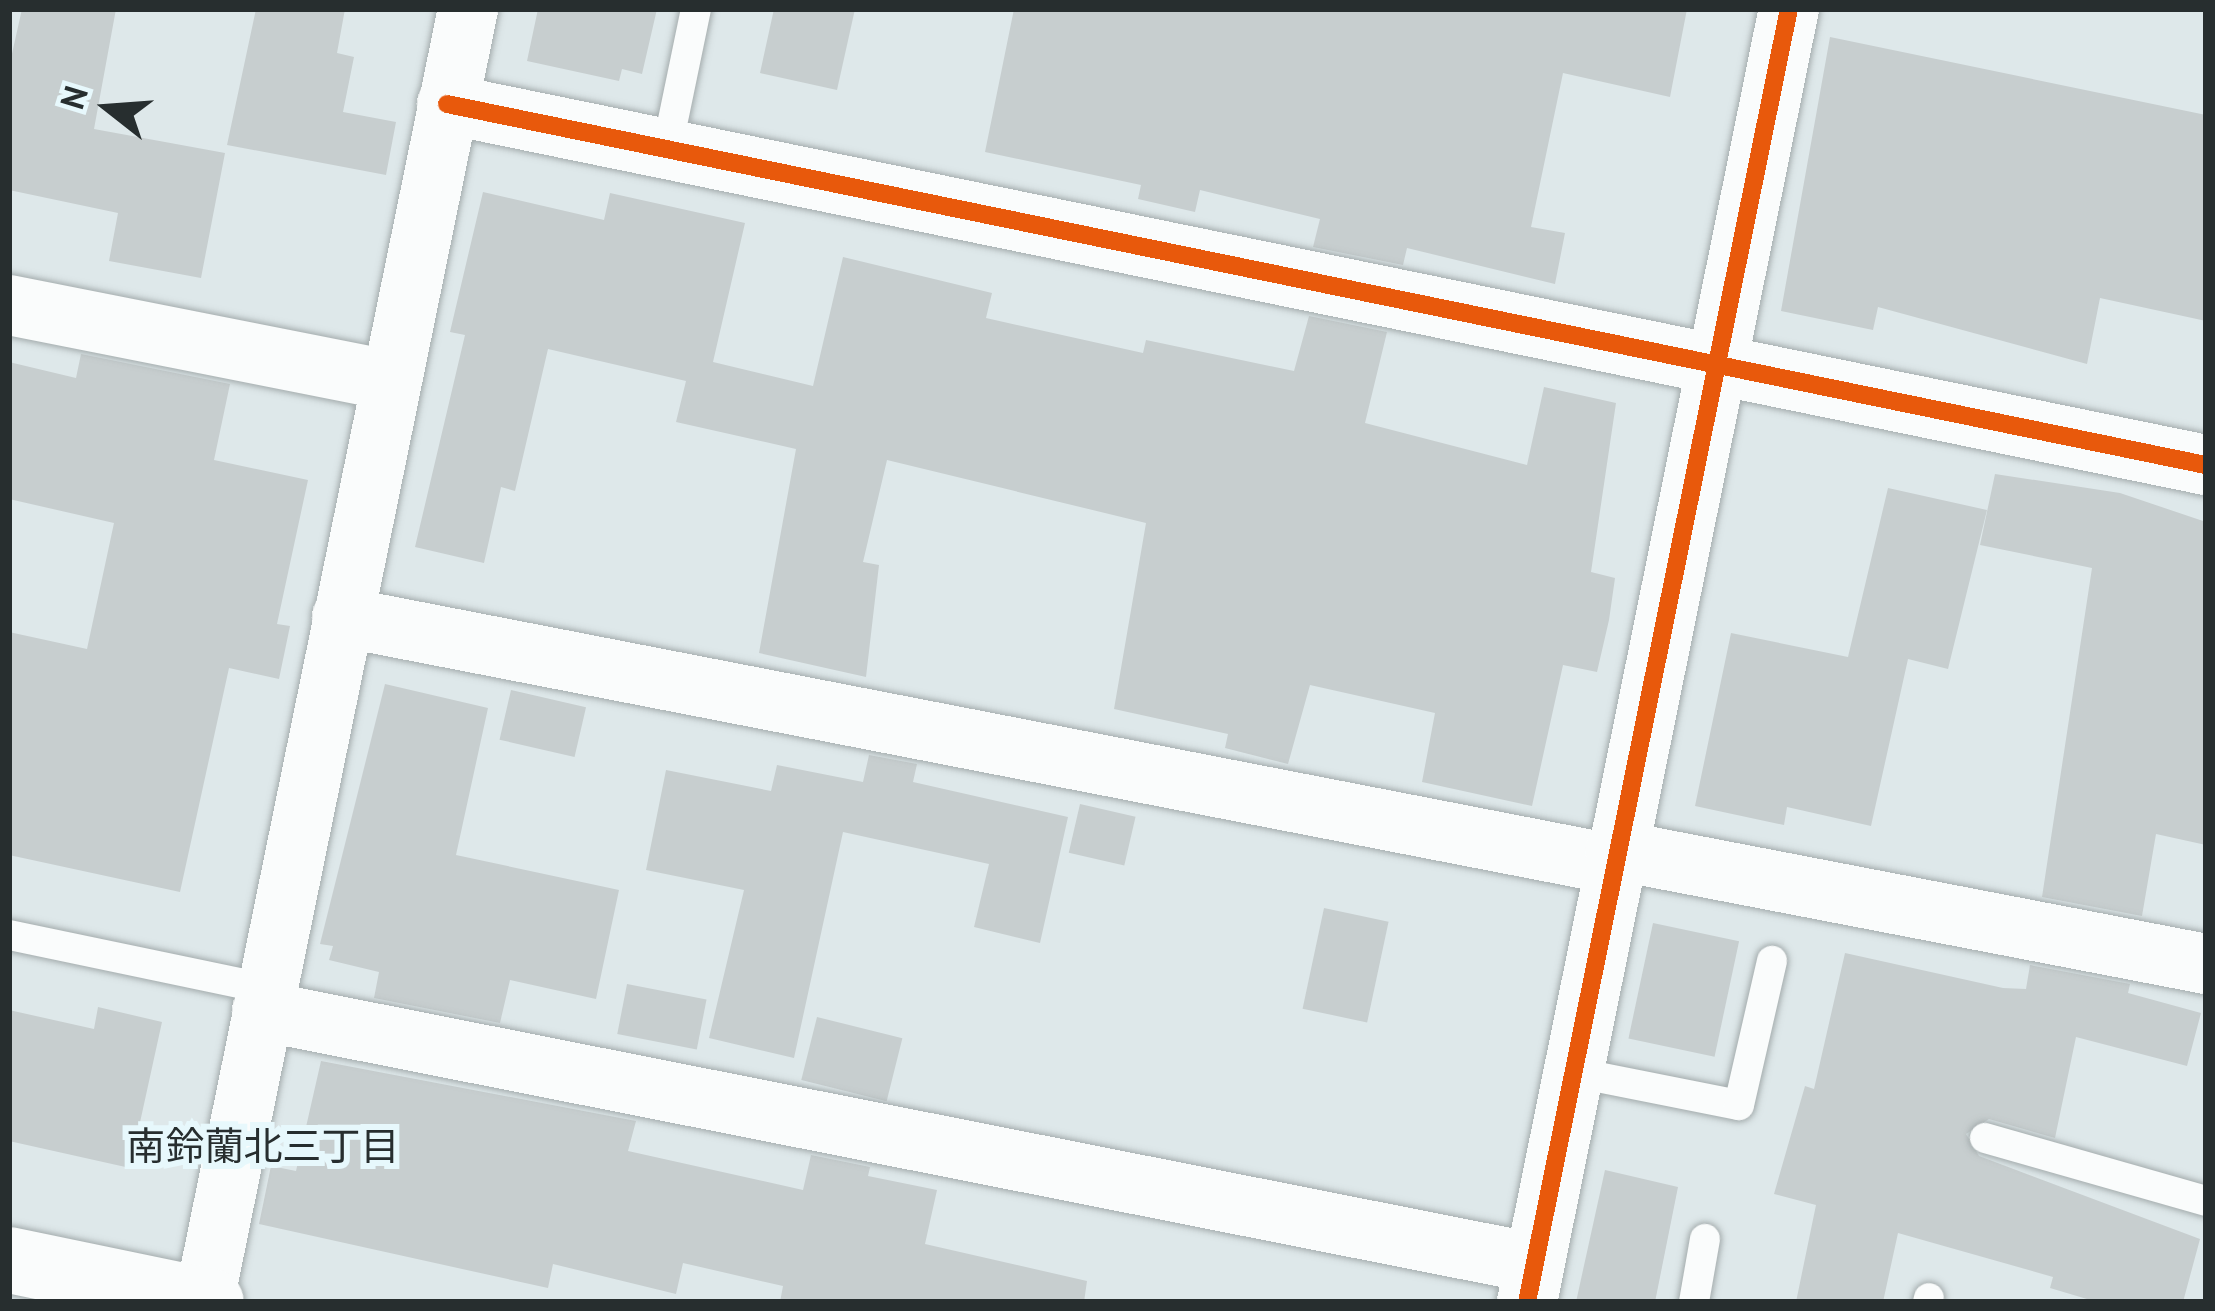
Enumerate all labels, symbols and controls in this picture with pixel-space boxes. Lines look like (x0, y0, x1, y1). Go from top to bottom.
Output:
north arrow (48, 48, 168, 168)
text: N (49, 81, 97, 114)
district label: 南鈴蘭北三丁目 (127, 1123, 399, 1169)

